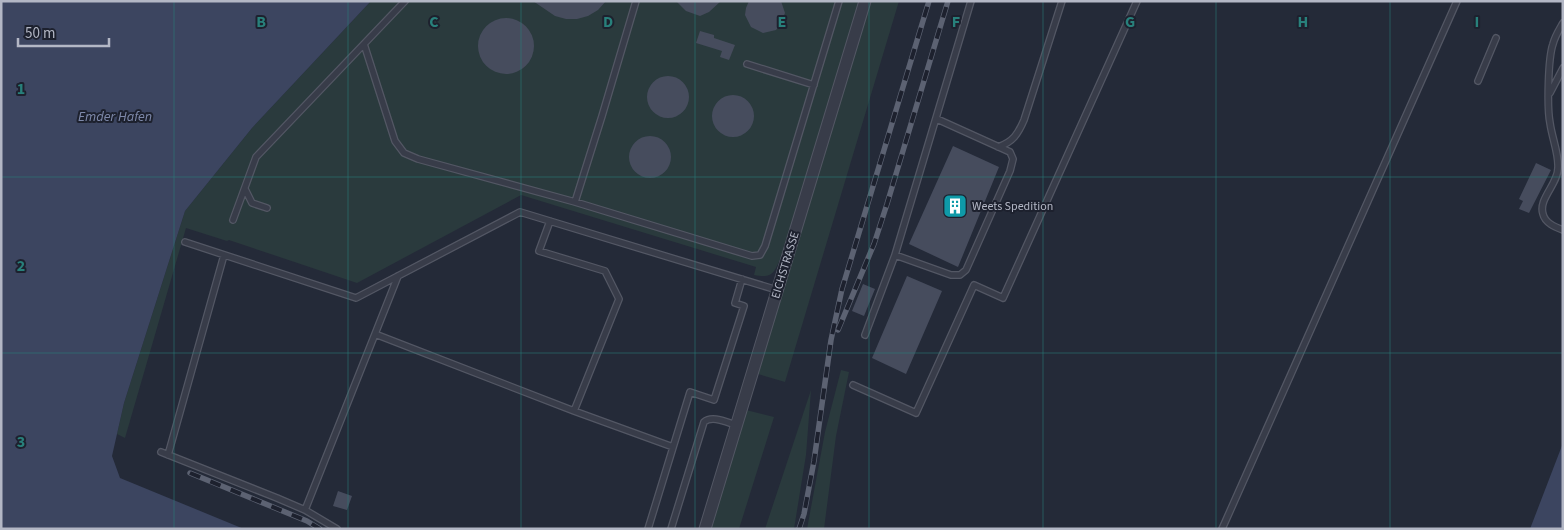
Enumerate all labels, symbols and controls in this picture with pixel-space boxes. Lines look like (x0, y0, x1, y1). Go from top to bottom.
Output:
text: B (256, 11, 266, 33)
text: C (429, 11, 439, 33)
text: D (603, 11, 613, 33)
text: E (778, 11, 786, 33)
text: F (952, 11, 960, 33)
text: G (1125, 11, 1135, 33)
text: H (1298, 11, 1308, 33)
text: I (1475, 11, 1479, 33)
scale bar (18, 15, 109, 47)
text: 50 m (25, 23, 55, 44)
text: 1 (17, 78, 25, 100)
water label: Emder Hafen (78, 107, 152, 127)
building icon: Weets Spedition (942, 193, 968, 219)
place label: Weets Spedition (972, 198, 1053, 215)
street label: EICHSTRASSE (767, 230, 804, 301)
text: 2 (17, 255, 25, 277)
text: 3 (17, 431, 25, 453)

